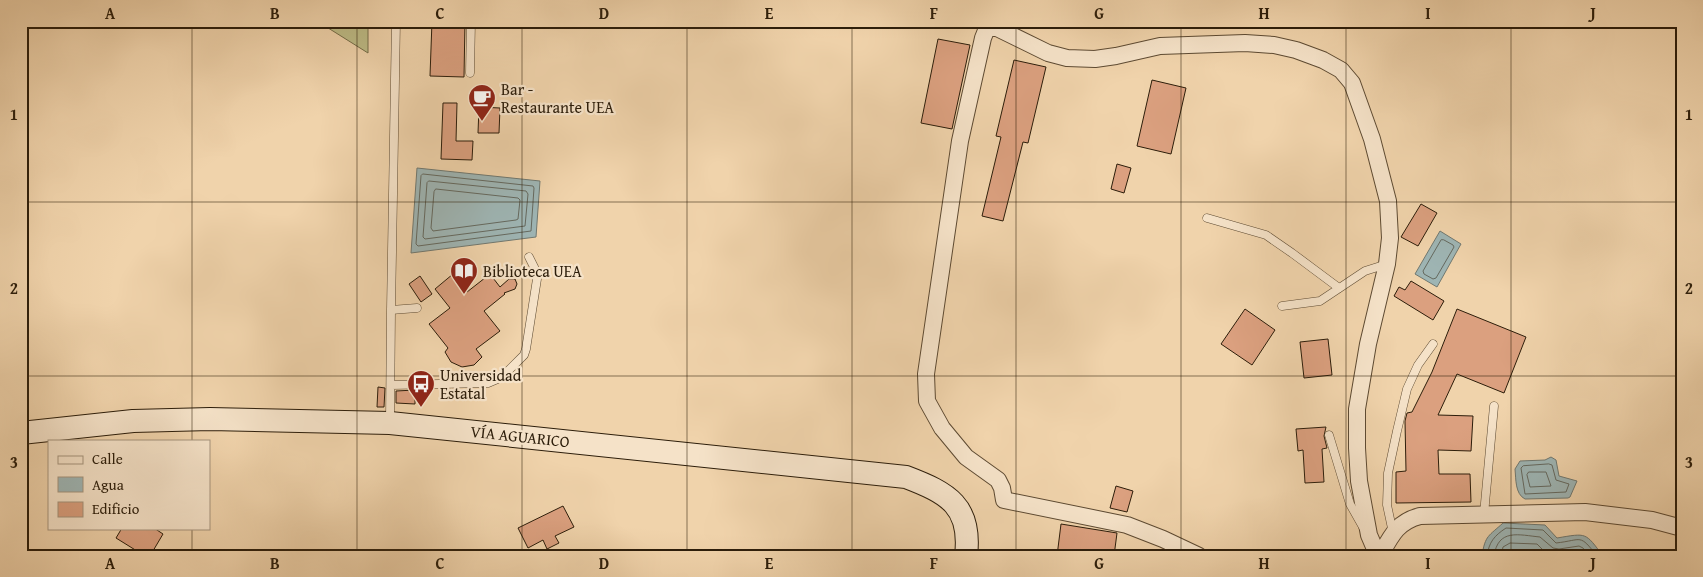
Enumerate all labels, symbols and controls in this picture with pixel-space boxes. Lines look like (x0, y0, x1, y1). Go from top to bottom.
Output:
text: A (105, 1, 116, 25)
text: B (270, 1, 280, 25)
text: C (435, 1, 445, 25)
text: D (599, 1, 609, 25)
text: E (765, 1, 774, 25)
text: F (930, 1, 938, 25)
text: G (1094, 1, 1104, 25)
text: H (1258, 1, 1270, 25)
text: I (1425, 1, 1431, 25)
text: J (1587, 1, 1596, 25)
place label: Bar - Restaurante UEA (501, 77, 614, 119)
cafe icon: Bar - Restaurante UEA (467, 83, 497, 122)
text: 1 (10, 102, 18, 126)
text: 1 (1685, 102, 1693, 126)
library icon: Biblioteca UEA (449, 256, 479, 295)
place label: Biblioteca UEA (483, 259, 582, 283)
text: 2 (10, 276, 18, 300)
text: 2 (1685, 276, 1693, 300)
place label: Universidad Estatal (440, 363, 522, 405)
bus stop icon: Universidad Estatal (406, 369, 436, 408)
street label: VÍA AGUARICO (469, 419, 571, 453)
legend (48, 440, 210, 530)
text: Calle (92, 448, 123, 469)
text: 3 (10, 450, 18, 474)
text: 3 (1685, 450, 1693, 474)
text: Agua (92, 474, 124, 495)
text: Edificio (92, 498, 140, 519)
text: A (105, 551, 116, 575)
text: B (270, 551, 280, 575)
text: C (435, 551, 445, 575)
text: D (599, 551, 609, 575)
text: E (765, 551, 774, 575)
text: F (930, 551, 938, 575)
text: G (1094, 551, 1104, 575)
text: H (1258, 551, 1270, 575)
text: I (1425, 551, 1431, 575)
text: J (1587, 551, 1596, 575)

